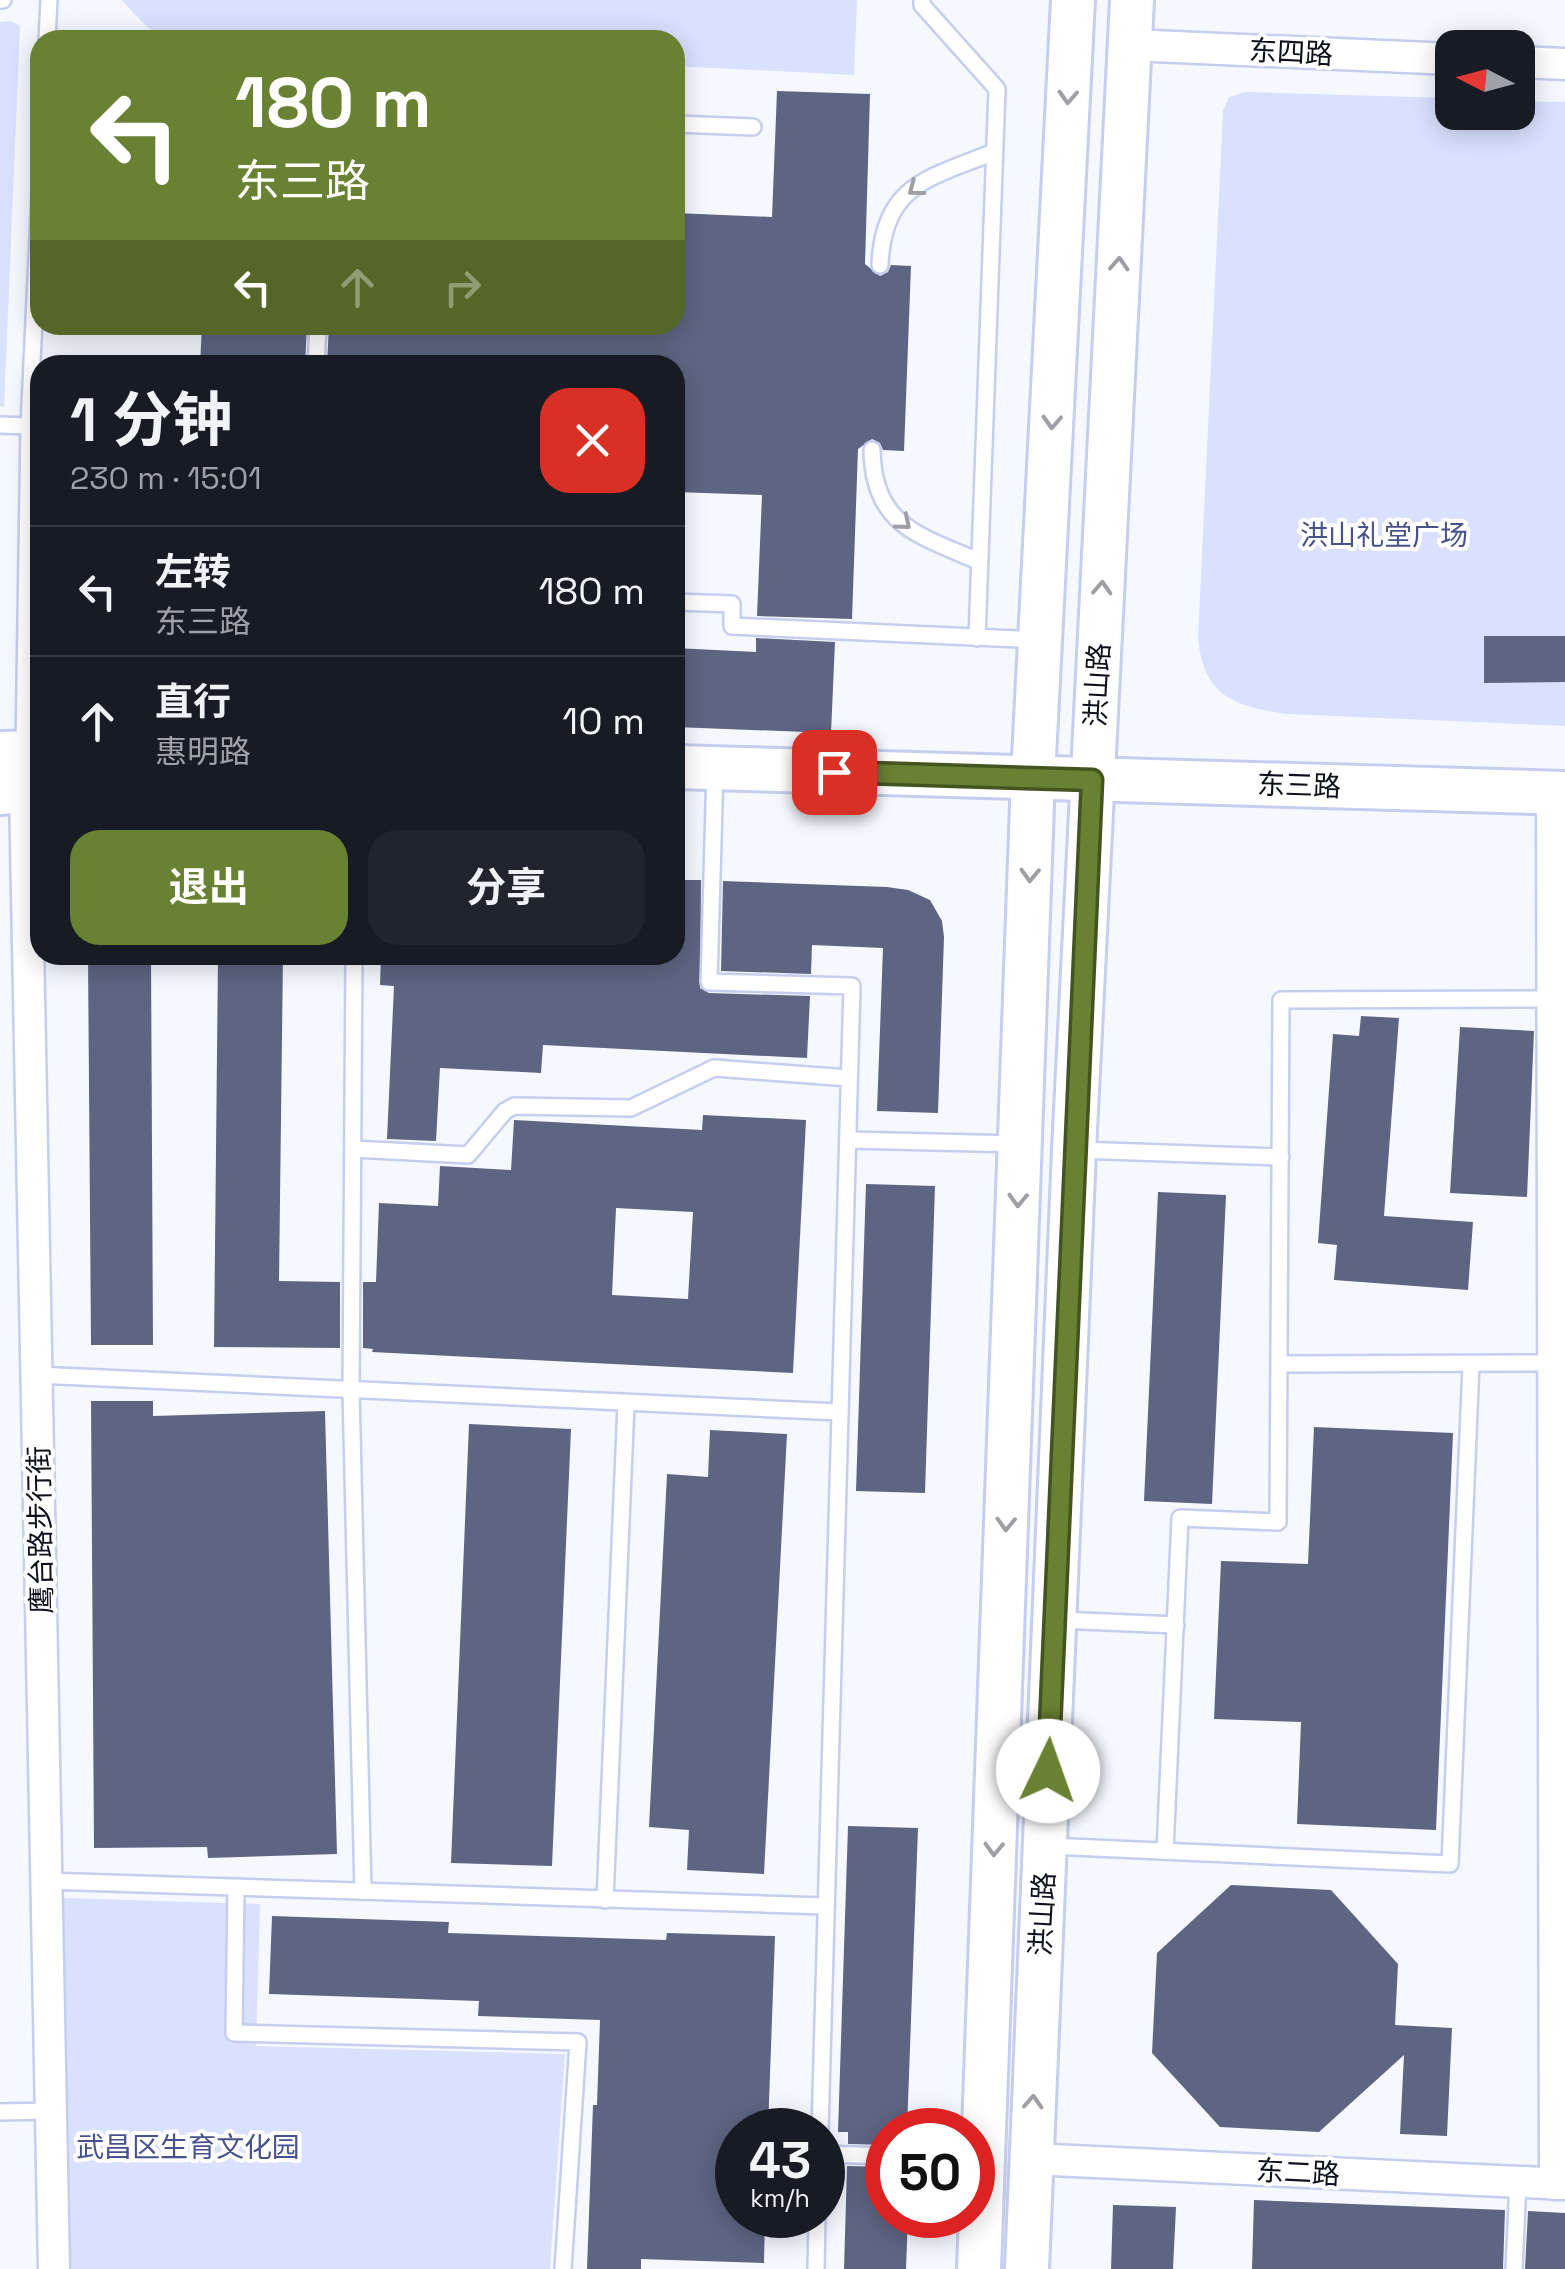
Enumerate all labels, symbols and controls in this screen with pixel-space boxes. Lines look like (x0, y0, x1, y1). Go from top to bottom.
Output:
north arrow (1435, 30, 1535, 130)
map controls (1435, 30, 1535, 130)
street label: 东四路 (1248, 32, 1334, 72)
text: 180 m (235, 58, 432, 147)
icon: left (70, 70, 200, 200)
one-way arrow (1058, 90, 1079, 106)
text: 东三路 (235, 153, 370, 210)
one-way arrow (908, 178, 926, 195)
one-way arrow (1108, 255, 1129, 271)
icon: left (225, 260, 280, 315)
icon: ahead (330, 260, 385, 315)
icon: right (435, 260, 490, 315)
text: 1 分钟 (70, 382, 232, 459)
button: close (540, 388, 645, 493)
one-way arrow (1042, 414, 1063, 430)
text: 230 m · 15:01 (70, 458, 262, 498)
one-way arrow (892, 511, 910, 529)
park label: 洪山礼堂广场 (1300, 517, 1468, 553)
text: 左转 (155, 548, 231, 596)
icon: left (70, 564, 125, 619)
text: 180 m (539, 567, 645, 615)
one-way arrow (1091, 580, 1112, 596)
text: 东三路 (155, 602, 251, 642)
street label: 洪山路 (1077, 642, 1117, 728)
text: 直行 (155, 678, 231, 726)
icon: ahead (70, 694, 125, 749)
text: 10 m (562, 697, 645, 745)
pin (792, 730, 877, 815)
text: 惠明路 (155, 732, 251, 772)
icon: arrive (807, 745, 862, 800)
street label: 东三路 (1256, 766, 1342, 804)
button: 退出 (70, 830, 348, 945)
button: 分享 (368, 830, 645, 945)
one-way arrow (1019, 867, 1040, 883)
one-way arrow (1007, 1192, 1028, 1208)
street label: 鹰台路步行街 (21, 1446, 59, 1614)
one-way arrow (996, 1517, 1017, 1533)
position arrow (996, 1719, 1100, 1823)
one-way arrow (984, 1842, 1005, 1858)
street label: 洪山路 (1022, 1871, 1062, 1957)
one-way arrow (1022, 2093, 1043, 2109)
speed limit sign: 50 (865, 2108, 995, 2238)
park label: 武昌区生育文化园 (76, 2129, 300, 2165)
text: 43 (749, 2129, 811, 2193)
street label: 东二路 (1255, 2152, 1341, 2192)
text: km/h (750, 2182, 810, 2214)

